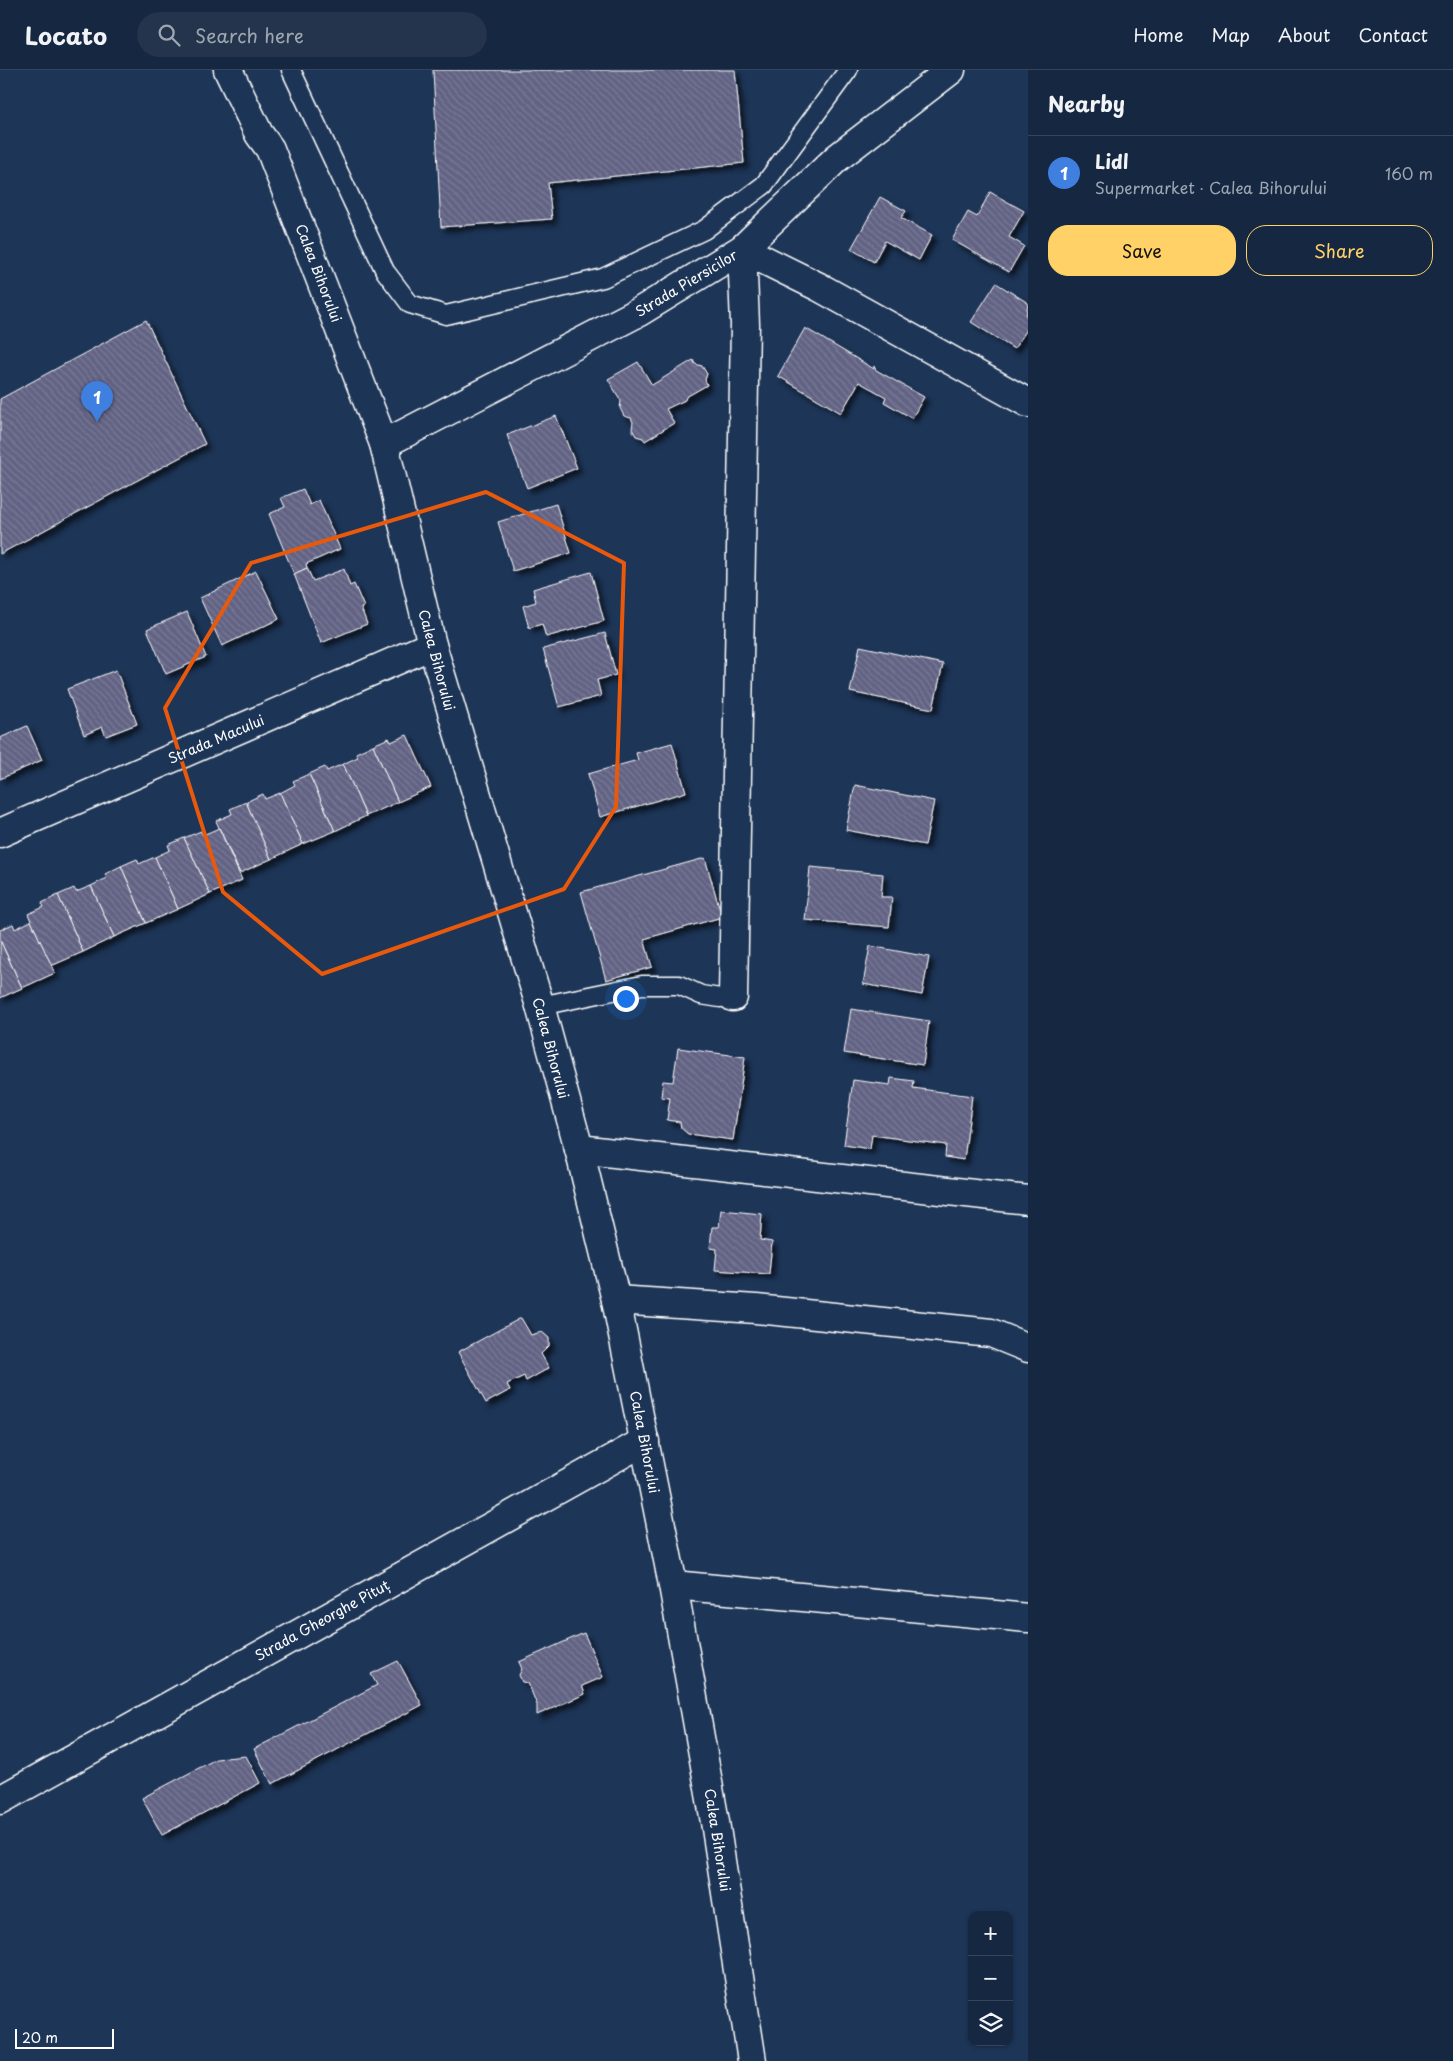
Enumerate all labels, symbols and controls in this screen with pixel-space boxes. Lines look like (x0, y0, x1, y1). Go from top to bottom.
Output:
search box (137, 12, 487, 57)
text: Locato (25, 17, 107, 53)
icon: search (155, 21, 183, 49)
text: Search here (195, 21, 304, 49)
text: Home (1133, 21, 1183, 48)
text: Map (1211, 21, 1250, 48)
text: About (1278, 21, 1330, 48)
text: Contact (1358, 21, 1428, 48)
text: Nearby (1048, 87, 1125, 119)
text: Lidl (1095, 147, 1129, 175)
text: 1 (1060, 161, 1068, 185)
text: 160 m (1385, 161, 1433, 185)
text: Supermarket · Calea Bihorului (1095, 175, 1327, 199)
street label: Calea Bihorului (291, 221, 347, 325)
button: Save (1048, 225, 1236, 276)
button: Share (1246, 225, 1433, 276)
street label: Strada Piersicilor (631, 244, 741, 322)
pin: 1 (81, 381, 113, 422)
street label: Calea Bihorului (413, 607, 461, 713)
street label: Strada Macului (165, 709, 267, 769)
your location (613, 986, 639, 1012)
street label: Calea Bihorului (527, 995, 575, 1101)
street label: Calea Bihorului (625, 1389, 665, 1495)
street label: Strada Gheorghe Pituț (251, 1574, 393, 1666)
street label: Calea Bihorului (699, 1787, 737, 1893)
map controls (968, 1911, 1013, 2046)
button: + (968, 1911, 1013, 1956)
button: − (968, 1956, 1013, 2001)
button: layers (968, 2001, 1013, 2046)
scale bar (15, 2026, 114, 2049)
text: 20 m (22, 2027, 58, 2048)

